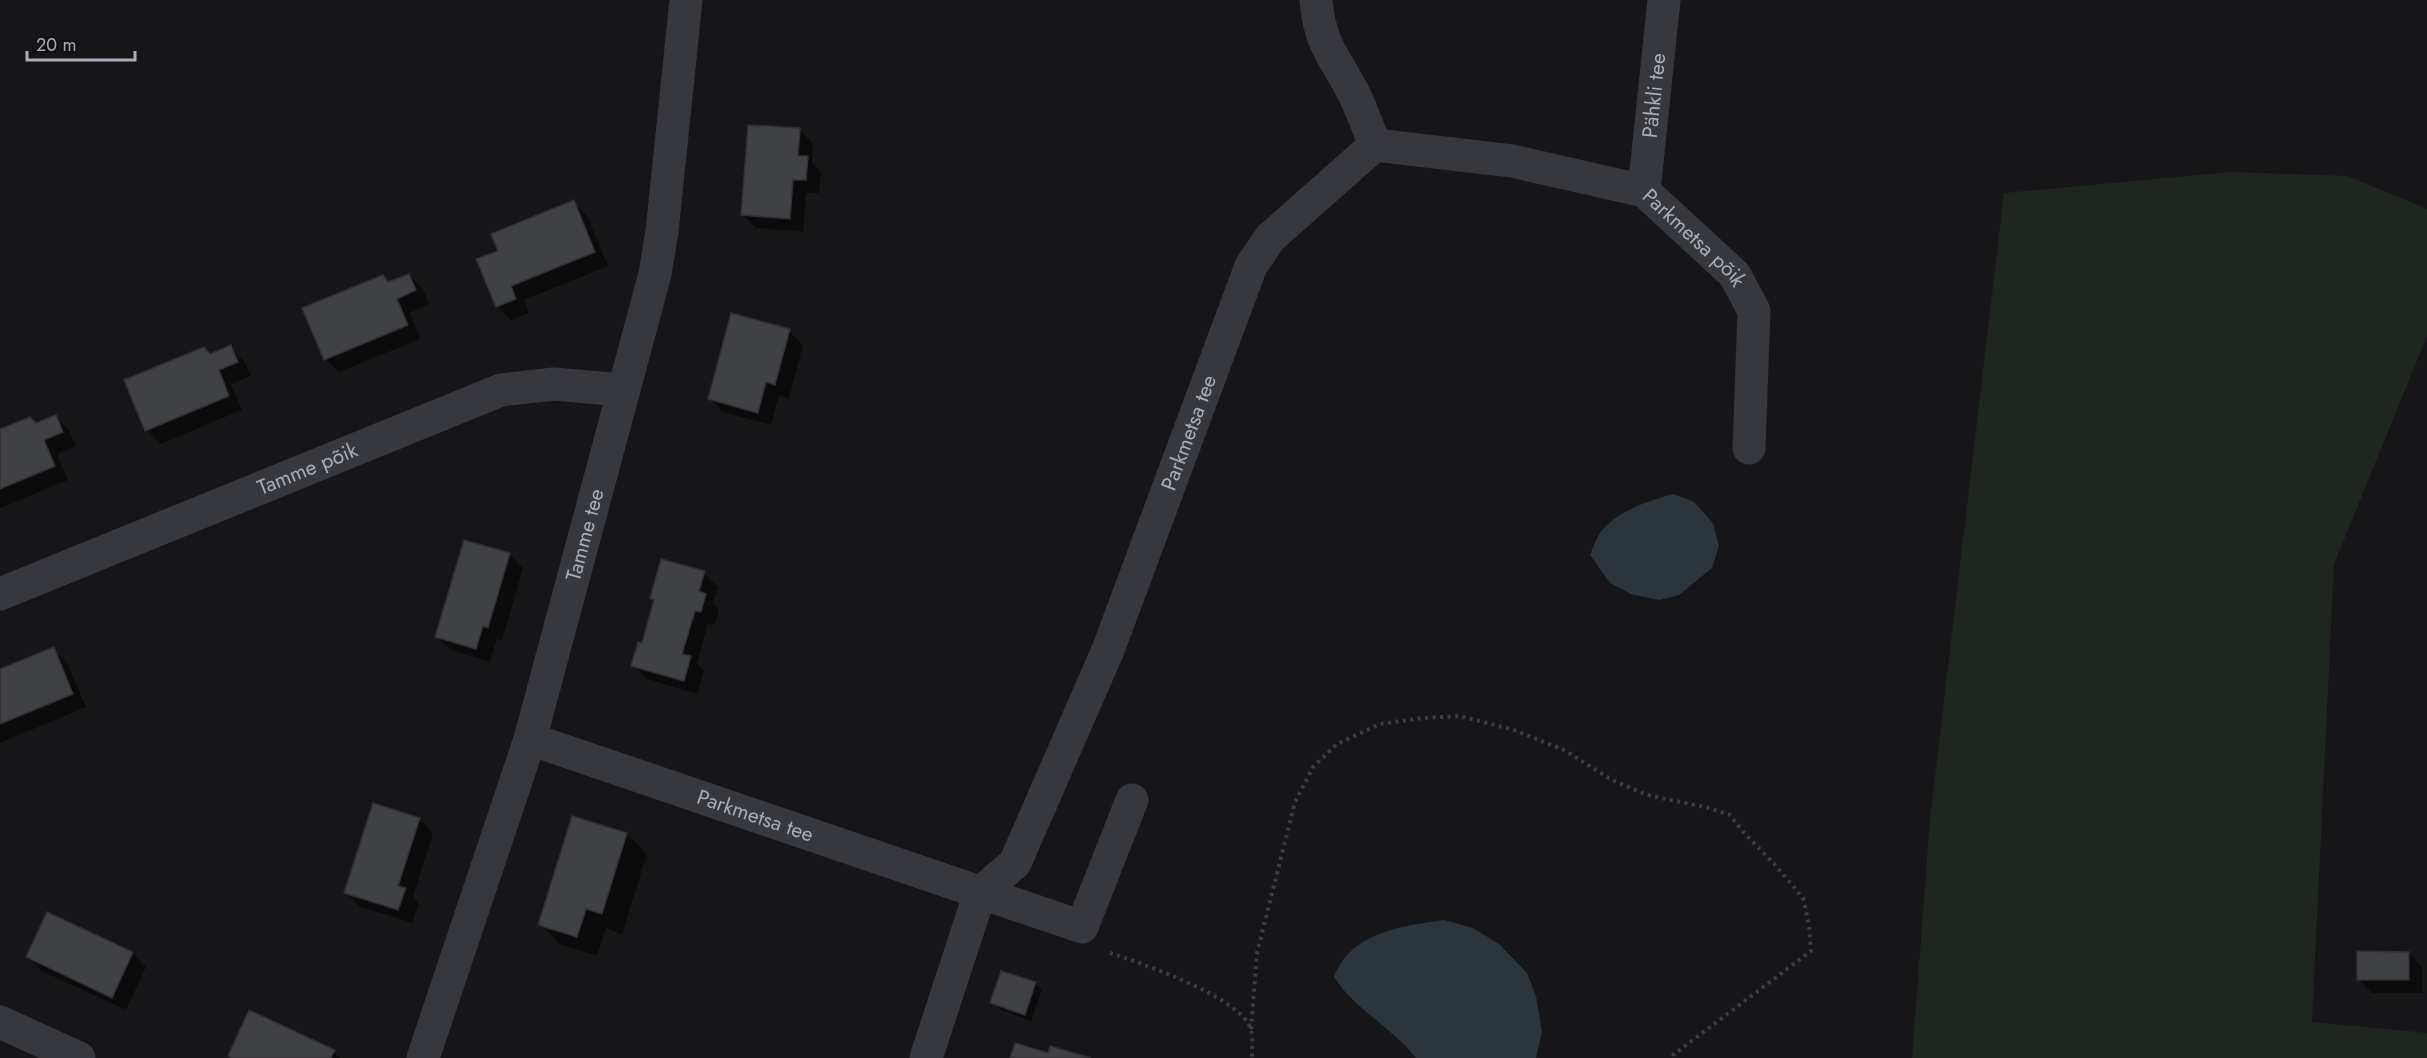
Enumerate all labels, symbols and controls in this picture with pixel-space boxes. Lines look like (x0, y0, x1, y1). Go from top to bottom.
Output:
scale bar (27, 24, 135, 62)
text: 20 m (36, 32, 76, 58)
street label: Pähkli tee (1635, 51, 1673, 140)
street label: Parkmetsa põik (1636, 182, 1754, 293)
street label: Parkmetsa tee (1154, 370, 1224, 495)
street label: Tamme põik (253, 435, 363, 503)
street label: Tamme tee (558, 485, 612, 584)
street label: Parkmetsa tee (693, 782, 818, 850)

